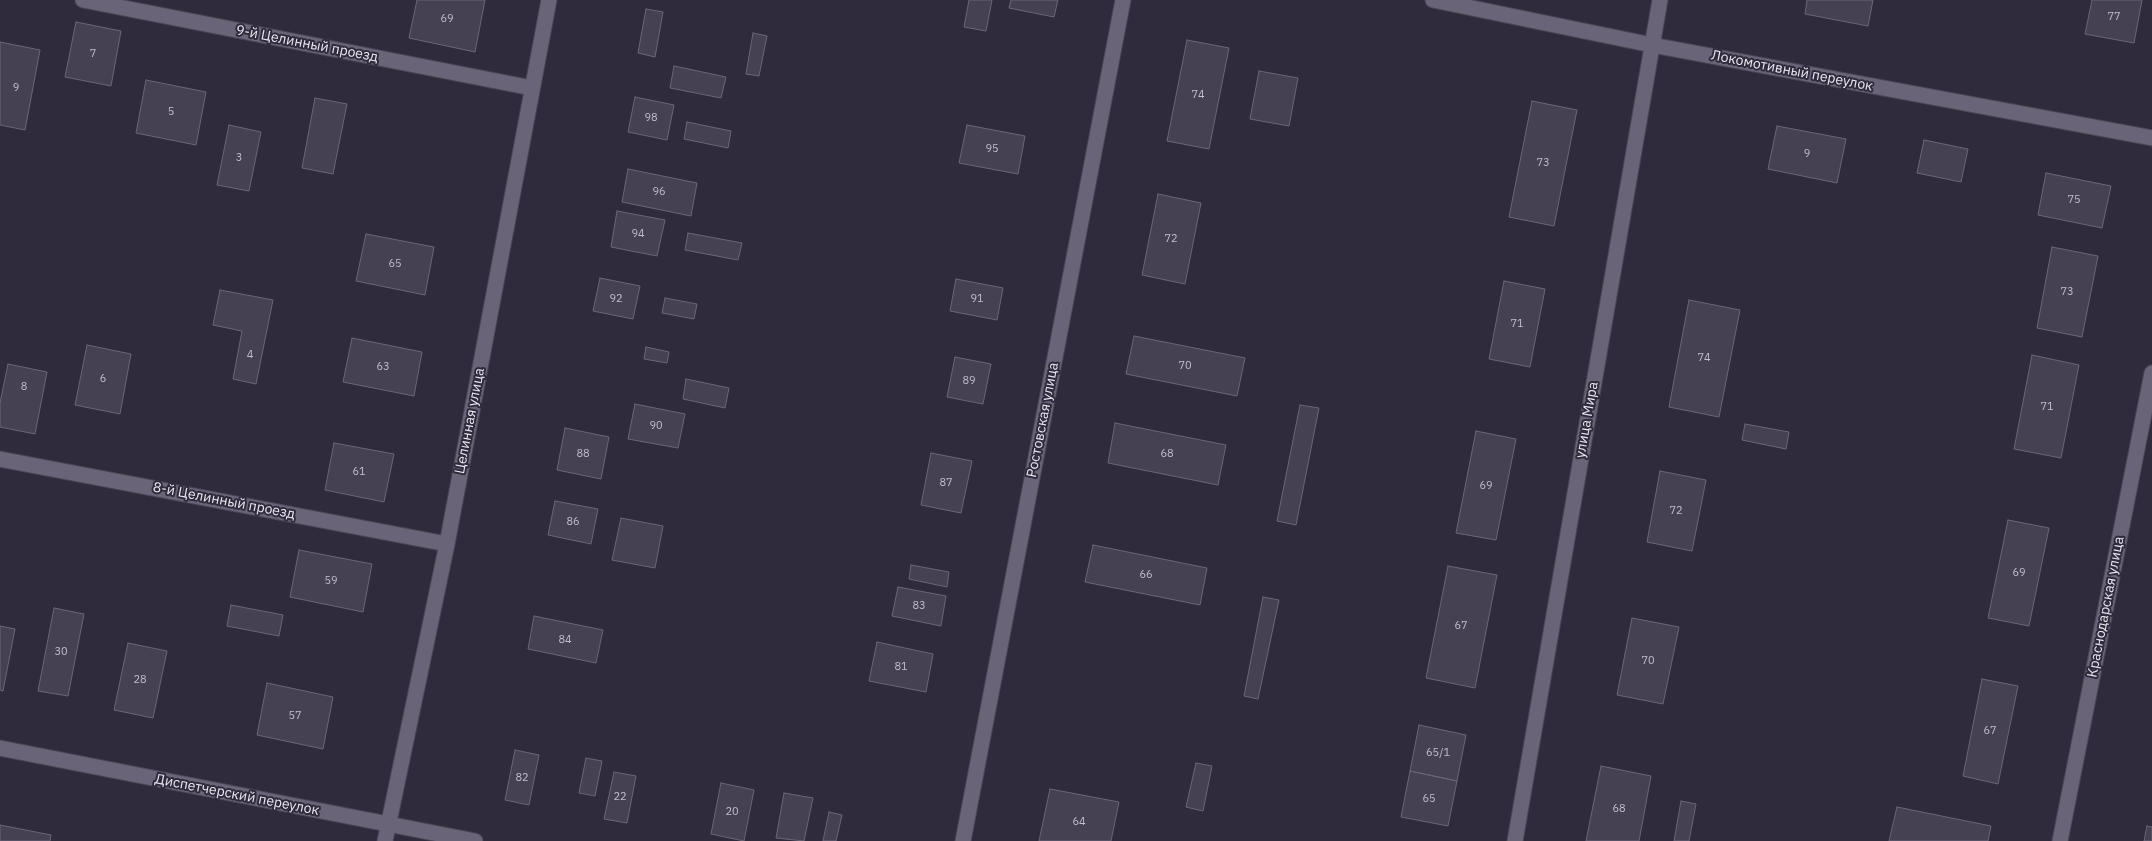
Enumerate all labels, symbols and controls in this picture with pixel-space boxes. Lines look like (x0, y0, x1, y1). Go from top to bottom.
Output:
house number: 77 (2107, 10, 2121, 24)
house number: 69 (440, 12, 454, 26)
street label: 9-й Целинный проезд (234, 22, 380, 66)
house number: 7 (90, 47, 96, 61)
street label: Локомотивный переулок (1710, 47, 1874, 95)
house number: 9 (13, 81, 19, 95)
house number: 74 (1191, 88, 1205, 102)
house number: 5 (168, 105, 174, 119)
house number: 98 (644, 111, 658, 125)
house number: 95 (985, 142, 999, 156)
house number: 9 (1804, 147, 1810, 161)
house number: 3 (236, 151, 242, 165)
house number: 73 (1536, 156, 1550, 170)
house number: 96 (652, 185, 666, 199)
house number: 75 (2067, 193, 2081, 207)
house number: 94 (631, 227, 645, 241)
house number: 72 (1164, 232, 1178, 246)
house number: 65 (388, 257, 402, 271)
house number: 73 (2060, 285, 2074, 299)
house number: 92 (609, 292, 623, 306)
house number: 91 (970, 292, 984, 306)
house number: 71 (1510, 317, 1524, 331)
house number: 4 (247, 348, 253, 362)
house number: 74 (1697, 351, 1711, 365)
house number: 70 (1178, 359, 1192, 373)
house number: 63 (376, 360, 390, 374)
street label: Ростовская улица (1024, 361, 1062, 479)
street label: Целинная улица (451, 367, 489, 475)
house number: 6 (100, 372, 106, 386)
house number: 89 (962, 374, 976, 388)
house number: 8 (21, 380, 27, 394)
street label: улица Мира (1572, 380, 1602, 460)
house number: 71 (2040, 400, 2054, 414)
house number: 90 (649, 419, 663, 433)
house number: 88 (576, 447, 590, 461)
house number: 68 (1160, 447, 1174, 461)
house number: 61 (352, 465, 366, 479)
house number: 87 (939, 476, 953, 490)
street label: 8-й Целинный проезд (151, 479, 297, 523)
house number: 69 (1479, 479, 1493, 493)
house number: 72 (1669, 504, 1683, 518)
house number: 86 (566, 515, 580, 529)
street label: Краснодарская улица (2084, 535, 2128, 679)
house number: 69 (2012, 566, 2026, 580)
house number: 66 (1139, 568, 1153, 582)
house number: 59 (324, 574, 338, 588)
house number: 83 (912, 599, 926, 613)
house number: 67 (1454, 619, 1468, 633)
house number: 84 (558, 633, 572, 647)
house number: 30 (54, 645, 68, 659)
house number: 70 (1641, 654, 1655, 668)
house number: 81 (894, 660, 908, 674)
house number: 28 (133, 673, 147, 687)
house number: 57 (288, 709, 302, 723)
house number: 67 (1983, 724, 1997, 738)
house number: 65/1 (1426, 746, 1450, 760)
street label: Диспетчерский переулок (153, 771, 321, 819)
house number: 82 (515, 771, 529, 785)
house number: 22 (613, 790, 627, 804)
house number: 65 (1422, 792, 1436, 806)
house number: 68 (1612, 802, 1626, 816)
house number: 20 (725, 805, 739, 819)
house number: 64 (1072, 815, 1086, 829)

